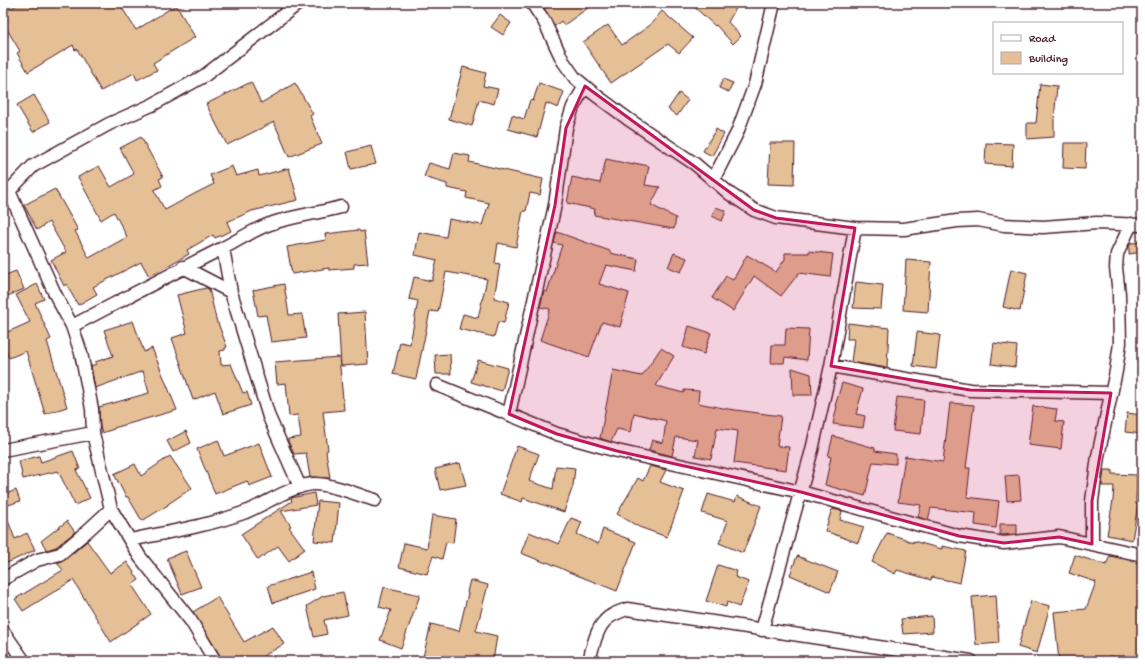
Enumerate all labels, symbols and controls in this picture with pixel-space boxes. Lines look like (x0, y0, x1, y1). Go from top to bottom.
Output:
legend (993, 22, 1123, 74)
text: Road (1029, 33, 1056, 47)
text: Building (1028, 53, 1068, 67)

